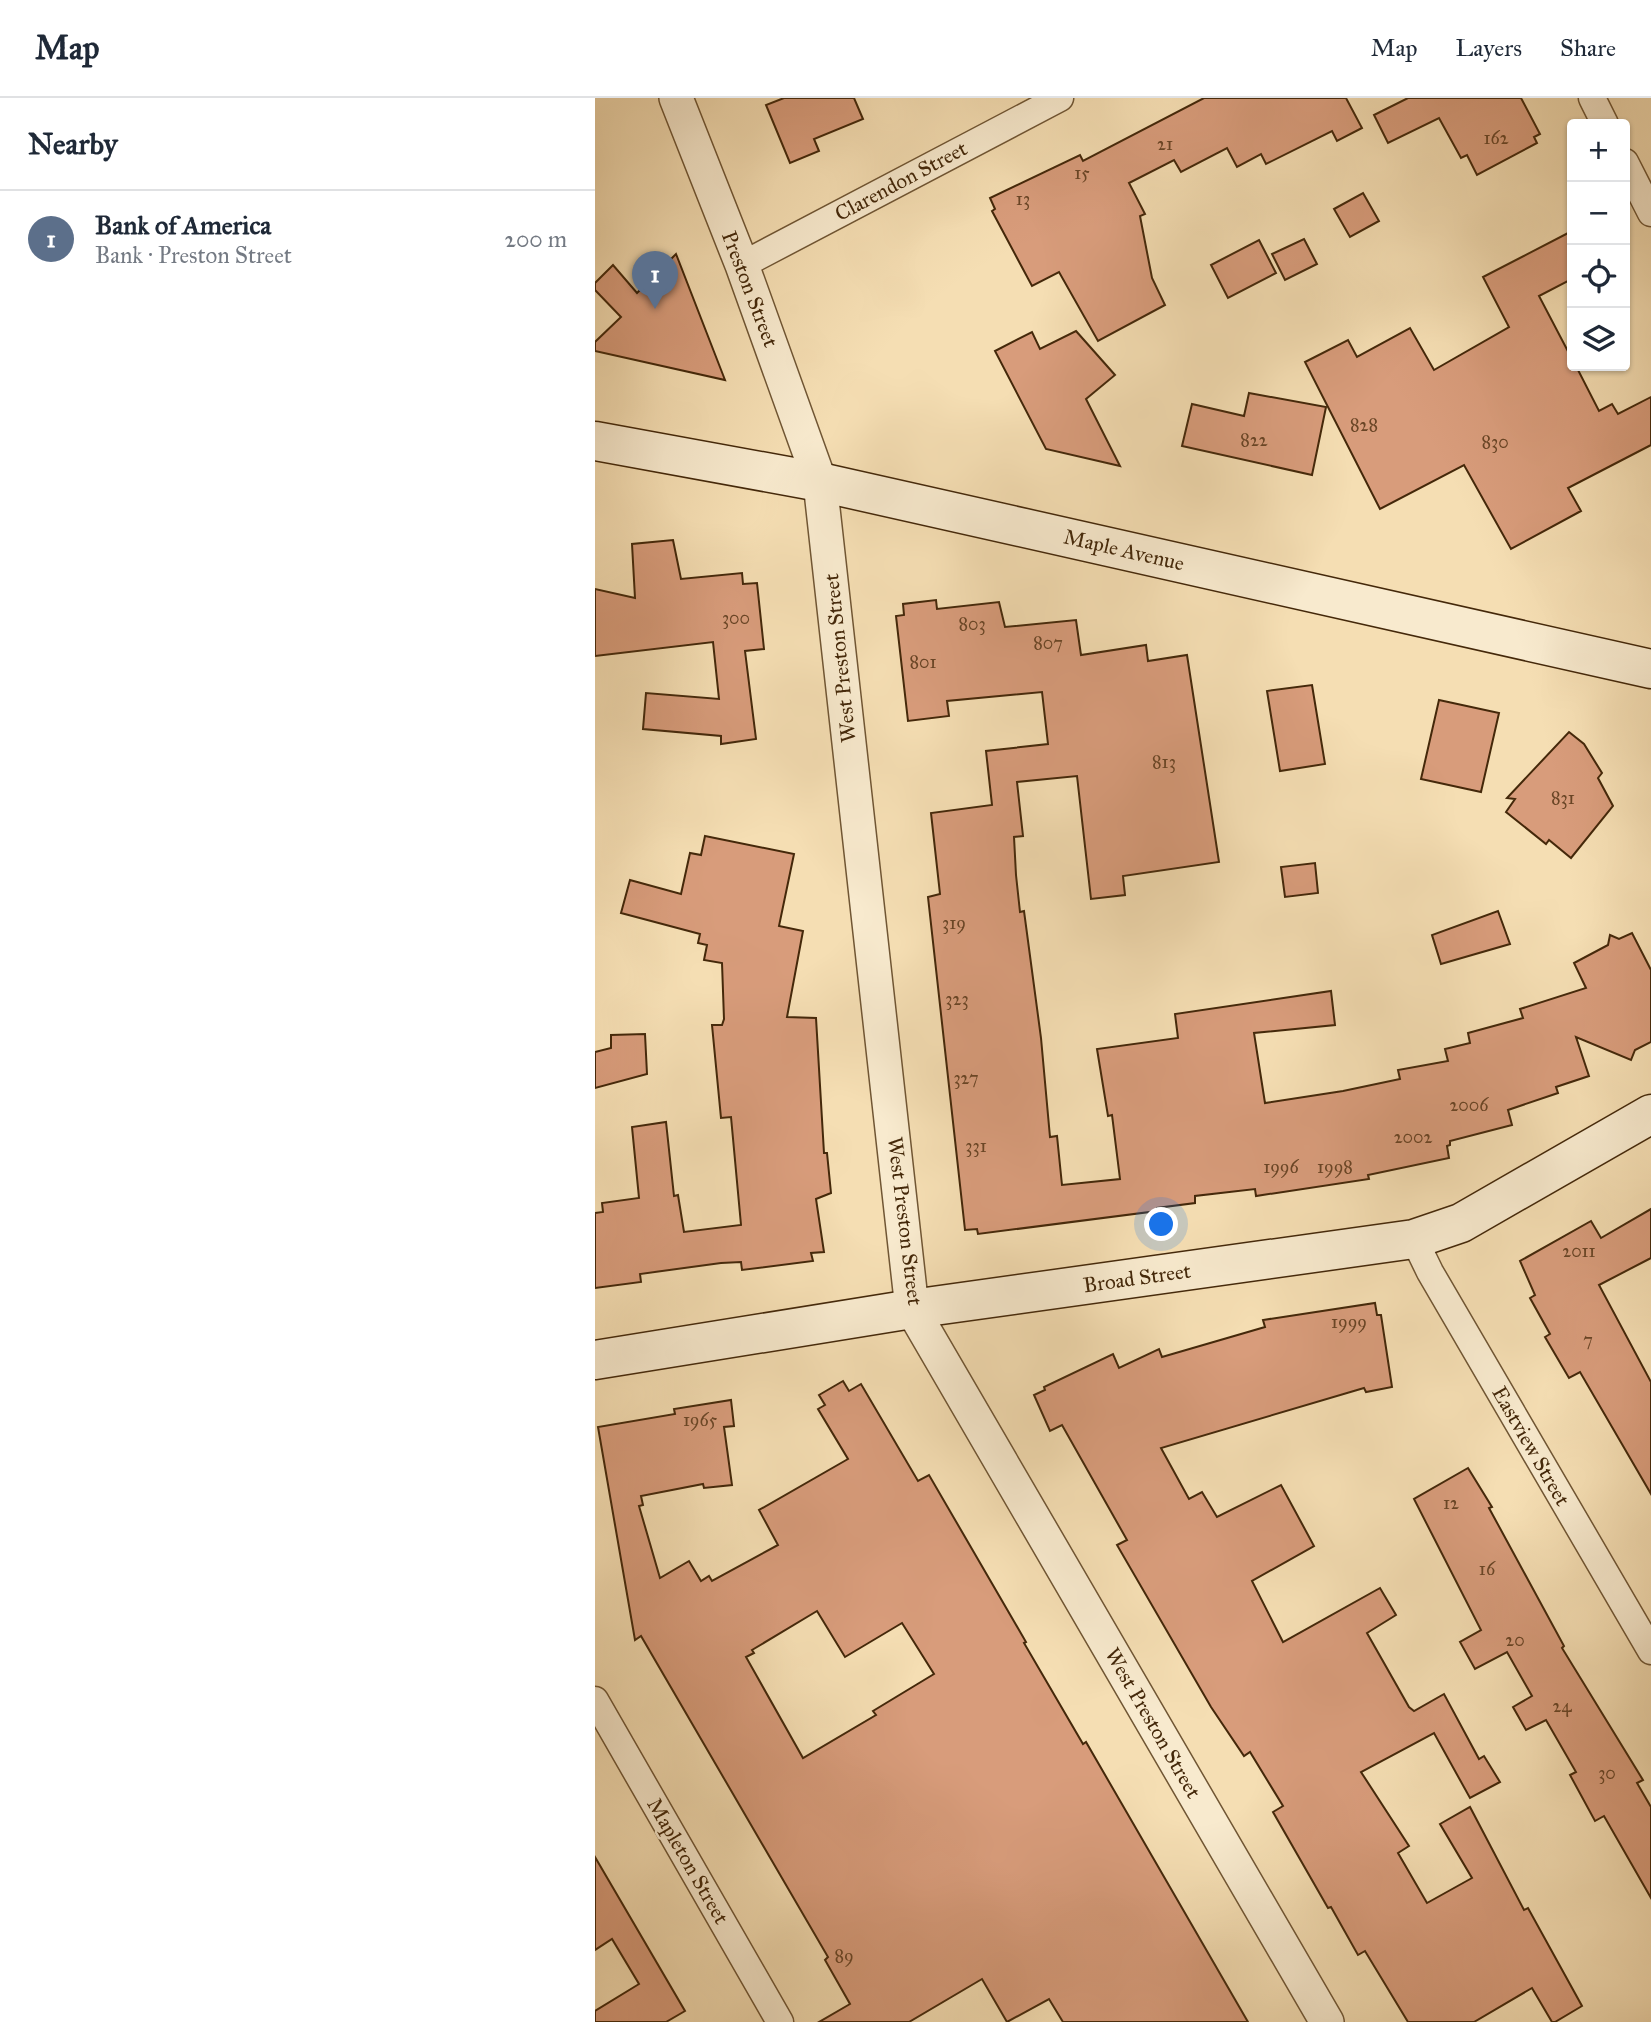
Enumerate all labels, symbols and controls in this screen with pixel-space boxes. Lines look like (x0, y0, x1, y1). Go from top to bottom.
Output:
text: Map (35, 28, 99, 68)
text: Map (1371, 33, 1418, 63)
text: Layers (1456, 33, 1522, 63)
text: Share (1560, 33, 1616, 63)
map controls (1567, 119, 1630, 371)
button: + (1567, 119, 1630, 182)
text: Nearby (28, 126, 118, 162)
house number: 162 (1483, 127, 1509, 149)
house number: 21 (1157, 133, 1173, 155)
street label: Clarendon Street (830, 135, 972, 227)
house number: 15 (1074, 162, 1090, 184)
button: − (1567, 182, 1630, 245)
house number: 13 (1016, 188, 1030, 210)
text: Bank of America (95, 209, 271, 241)
text: 1 (46, 225, 56, 253)
text: 200 m (505, 225, 567, 253)
street label: Preston Street (716, 227, 784, 351)
text: Bank · Preston Street (95, 241, 292, 269)
button: locate (1567, 245, 1630, 308)
pin: 1 (632, 251, 678, 309)
button: layers (1567, 308, 1630, 371)
house number: 828 (1350, 414, 1378, 436)
house number: 822 (1240, 429, 1268, 451)
house number: 830 (1481, 431, 1509, 453)
street label: Maple Avenue (1061, 524, 1187, 577)
street label: West Preston Street (818, 572, 862, 744)
house number: 300 (722, 607, 750, 629)
house number: 803 (958, 613, 986, 635)
house number: 807 (1033, 632, 1063, 654)
house number: 801 (910, 651, 937, 673)
house number: 813 (1152, 751, 1176, 773)
house number: 831 (1551, 787, 1575, 809)
house number: 319 (942, 912, 966, 934)
house number: 323 (945, 988, 969, 1010)
house number: 327 (953, 1067, 979, 1089)
house number: 2006 (1449, 1094, 1489, 1116)
house number: 2002 (1394, 1126, 1432, 1148)
street label: West Preston Street (882, 1135, 928, 1307)
house number: 331 (965, 1135, 987, 1157)
house number: 1996 (1263, 1156, 1300, 1178)
house number: 1998 (1317, 1156, 1353, 1178)
your location (1144, 1207, 1178, 1241)
house number: 2011 (1562, 1240, 1596, 1262)
street label: Broad Street (1082, 1258, 1193, 1298)
house number: 1999 (1331, 1311, 1367, 1333)
house number: 7 (1583, 1329, 1593, 1351)
street label: Eastview Street (1486, 1381, 1576, 1511)
house number: 1965 (683, 1409, 718, 1431)
house number: 12 (1443, 1492, 1459, 1514)
house number: 16 (1479, 1558, 1496, 1580)
house number: 20 (1505, 1629, 1525, 1651)
street label: West Preston Street (1099, 1643, 1207, 1803)
house number: 24 (1553, 1695, 1572, 1717)
house number: 30 (1598, 1762, 1616, 1784)
street label: Mapleton Street (641, 1793, 735, 1929)
house number: 89 (834, 1945, 854, 1967)

